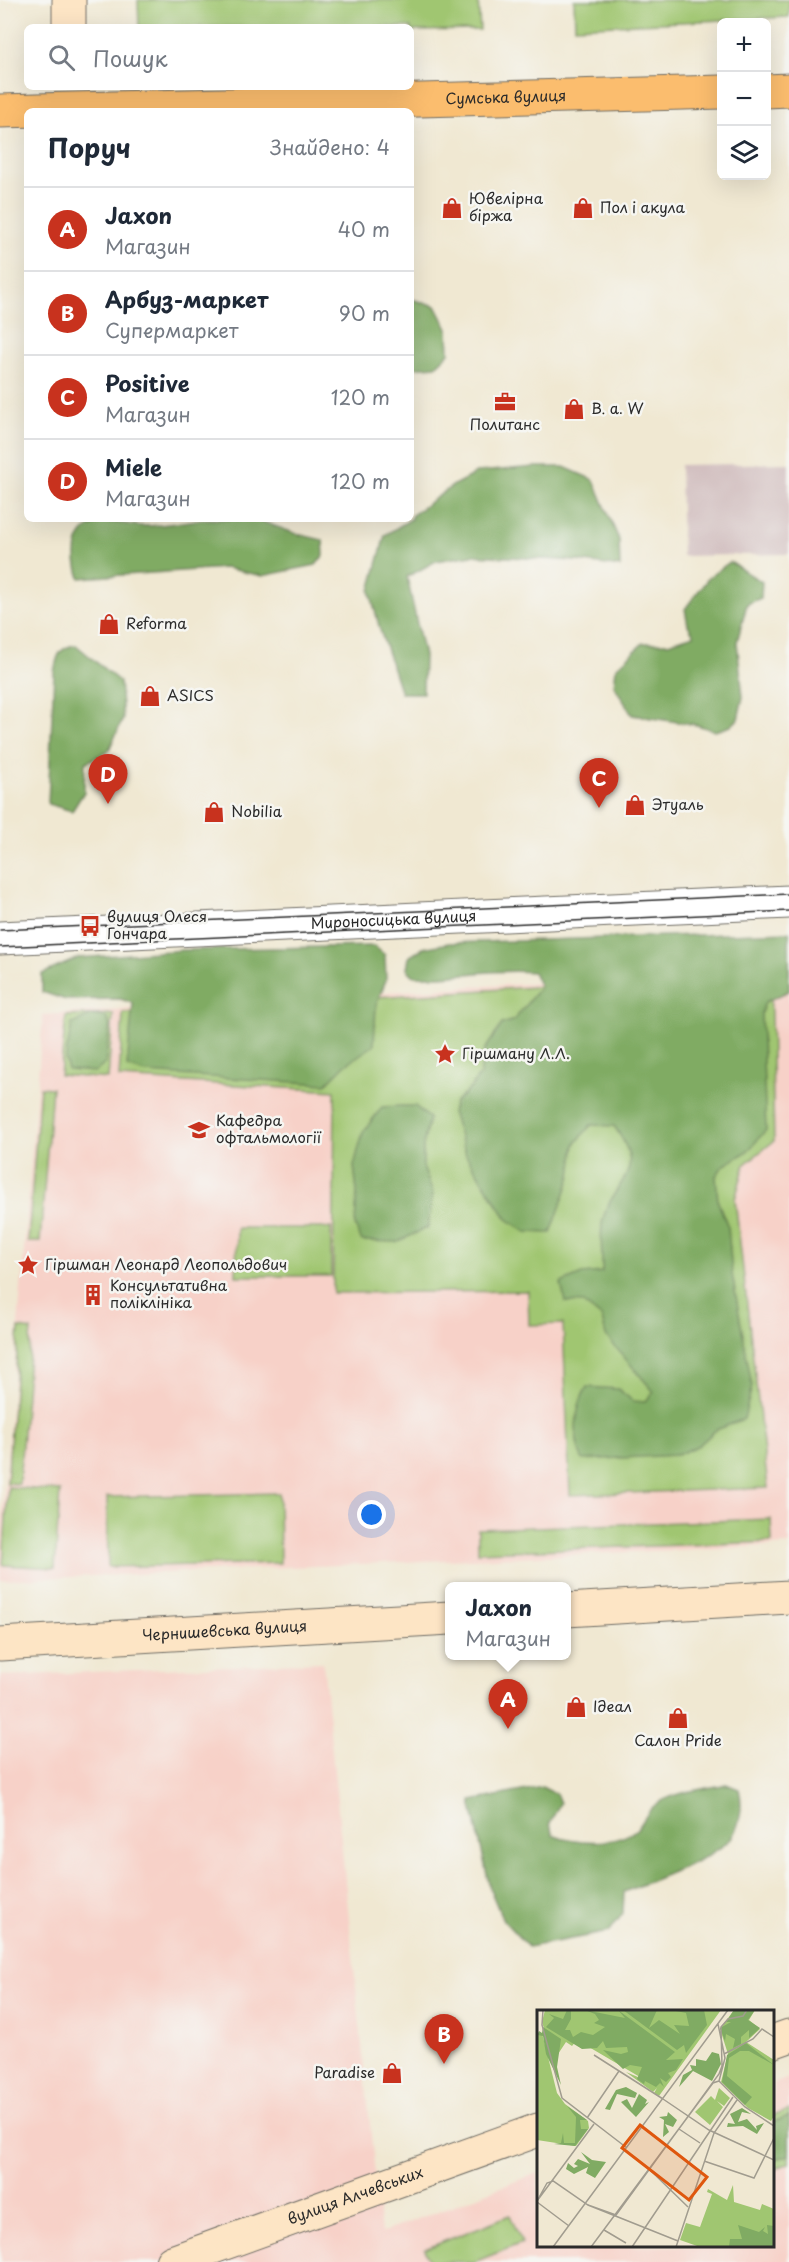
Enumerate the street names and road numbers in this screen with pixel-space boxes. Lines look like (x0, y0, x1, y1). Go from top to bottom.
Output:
street label: Сумська вулиця (445, 83, 566, 109)
street label: Мироносицька вулиця (310, 903, 477, 934)
street label: Чернишевська вулиця (141, 1613, 308, 1646)
street label: вулиця Алчевських (284, 2159, 426, 2229)

